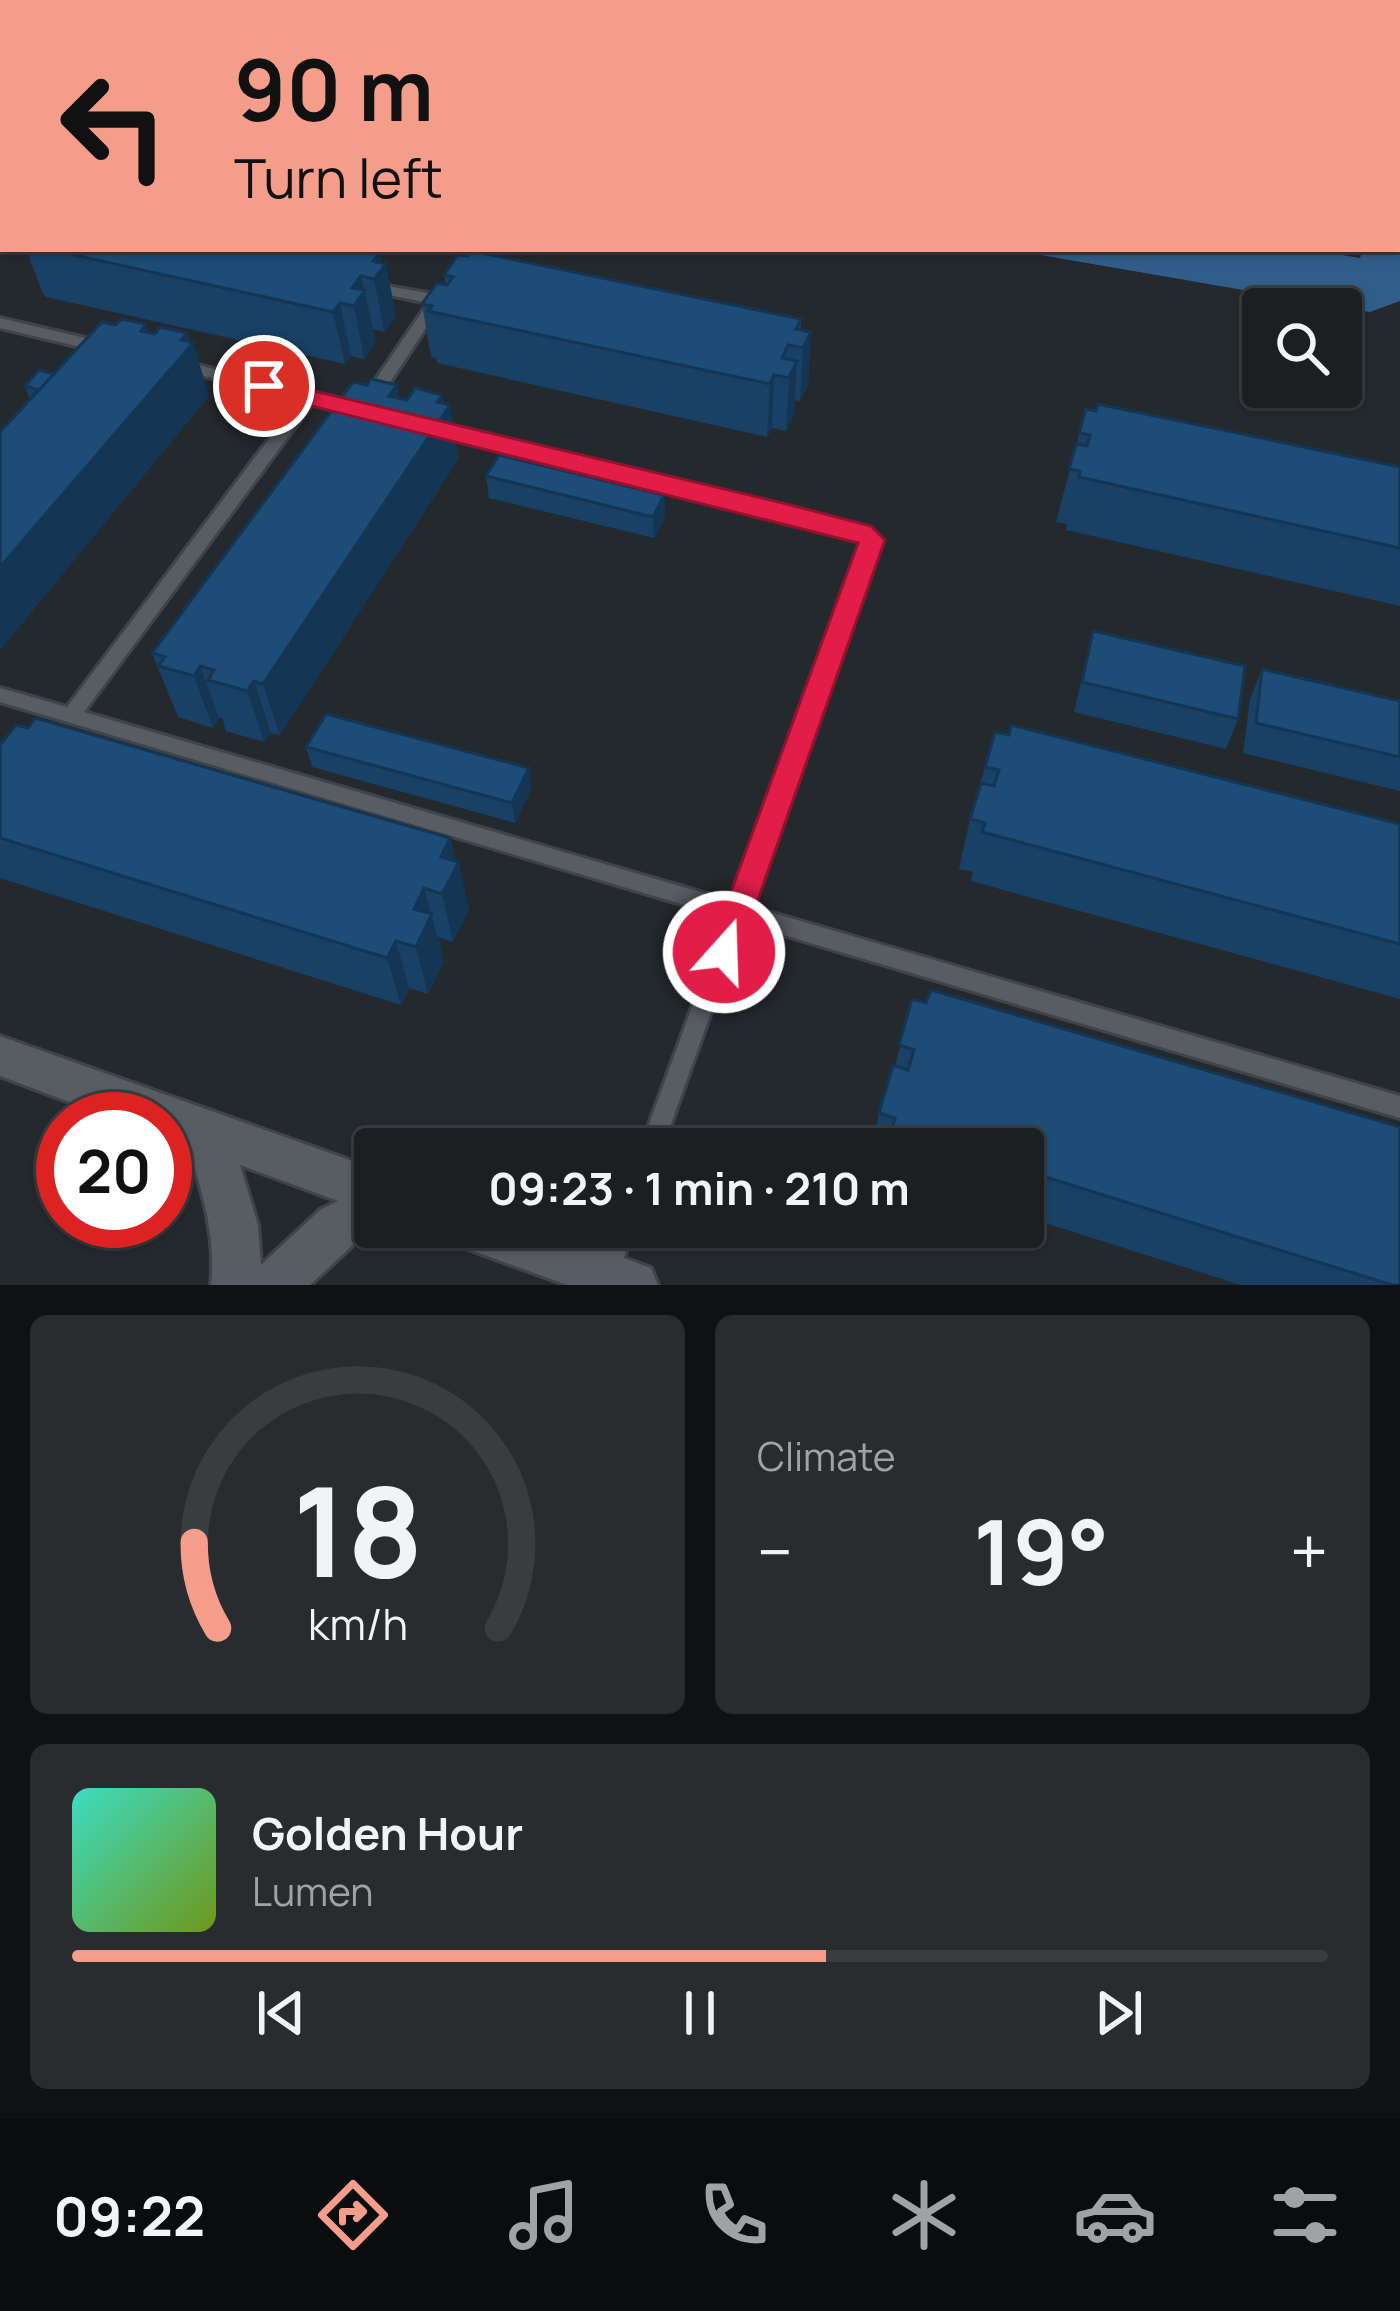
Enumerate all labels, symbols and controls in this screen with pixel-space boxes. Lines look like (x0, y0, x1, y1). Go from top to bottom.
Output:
text: 90 m (234, 31, 434, 146)
icon: left (36, 48, 192, 204)
text: Turn left (234, 140, 443, 214)
map controls (1242, 288, 1362, 408)
button: search (1242, 288, 1362, 408)
pin (213, 335, 315, 437)
icon: arrive (231, 353, 297, 419)
position arrow (661, 889, 787, 1015)
speed limit sign: 20 (36, 1092, 192, 1248)
text: 09:23 · 1 min · 210 m (488, 1157, 910, 1219)
text: Climate (757, 1429, 896, 1483)
text: 18 (292, 1444, 423, 1614)
text: 19° (973, 1489, 1109, 1612)
text: − (757, 1506, 793, 1596)
text: + (1290, 1506, 1328, 1596)
text: km/h (308, 1593, 407, 1652)
text: Golden Hour (252, 1802, 523, 1864)
text: Lumen (252, 1864, 373, 1918)
icon: previous (248, 1980, 314, 2046)
icon: pause (667, 1980, 733, 2046)
icon: next (1086, 1980, 1152, 2046)
icon: directions (311, 2173, 395, 2257)
icon: music (502, 2173, 586, 2257)
icon: phone (692, 2173, 776, 2257)
icon: climate (882, 2173, 966, 2257)
icon: car (1073, 2173, 1157, 2257)
icon: filters (1263, 2173, 1347, 2257)
text: 09:22 (53, 2178, 205, 2252)

